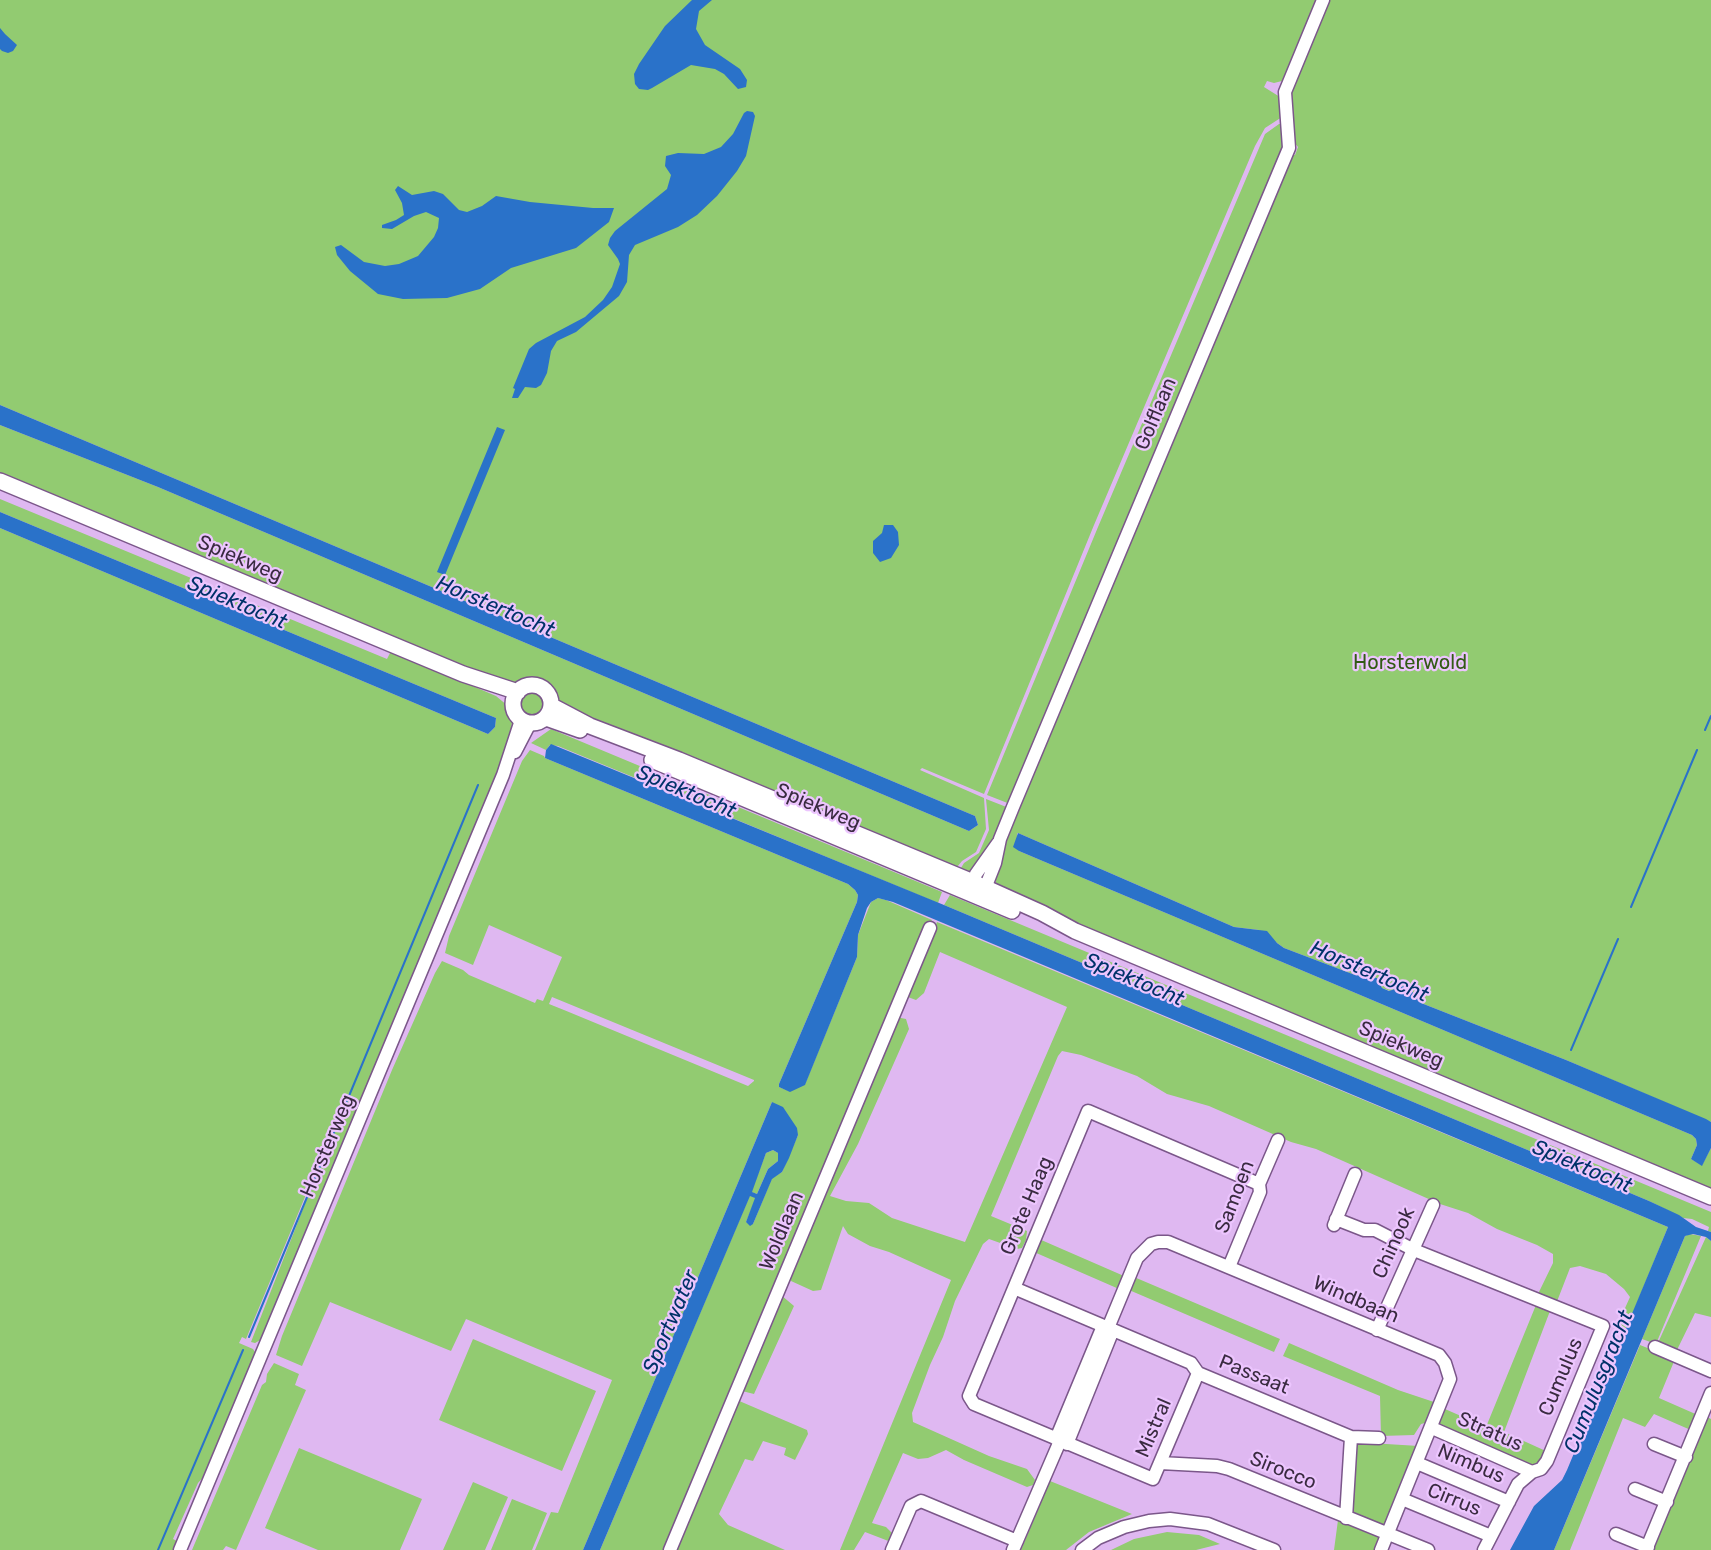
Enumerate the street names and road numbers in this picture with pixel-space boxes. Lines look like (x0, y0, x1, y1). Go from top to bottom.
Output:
street label: Golflaan (1130, 374, 1182, 454)
street label: Spiekweg (194, 530, 286, 588)
street label: Spiekweg (772, 778, 864, 836)
street label: Spiekweg (1355, 1016, 1447, 1074)
street label: Horsterweg (296, 1091, 360, 1201)
street label: Grote Haag (996, 1153, 1058, 1259)
street label: Samoen (1210, 1157, 1260, 1237)
street label: Woldlaan (755, 1188, 809, 1274)
street label: Chinook (1368, 1204, 1420, 1282)
street label: Windbaan (1309, 1271, 1403, 1329)
street label: Cumulus (1534, 1334, 1588, 1420)
street label: Passaat (1215, 1350, 1293, 1400)
street label: Mistral (1131, 1395, 1177, 1461)
street label: Stratus (1454, 1407, 1526, 1457)
street label: Nimbus (1434, 1439, 1508, 1489)
street label: Sirocco (1246, 1447, 1320, 1495)
street label: Cirrus (1424, 1478, 1484, 1522)

